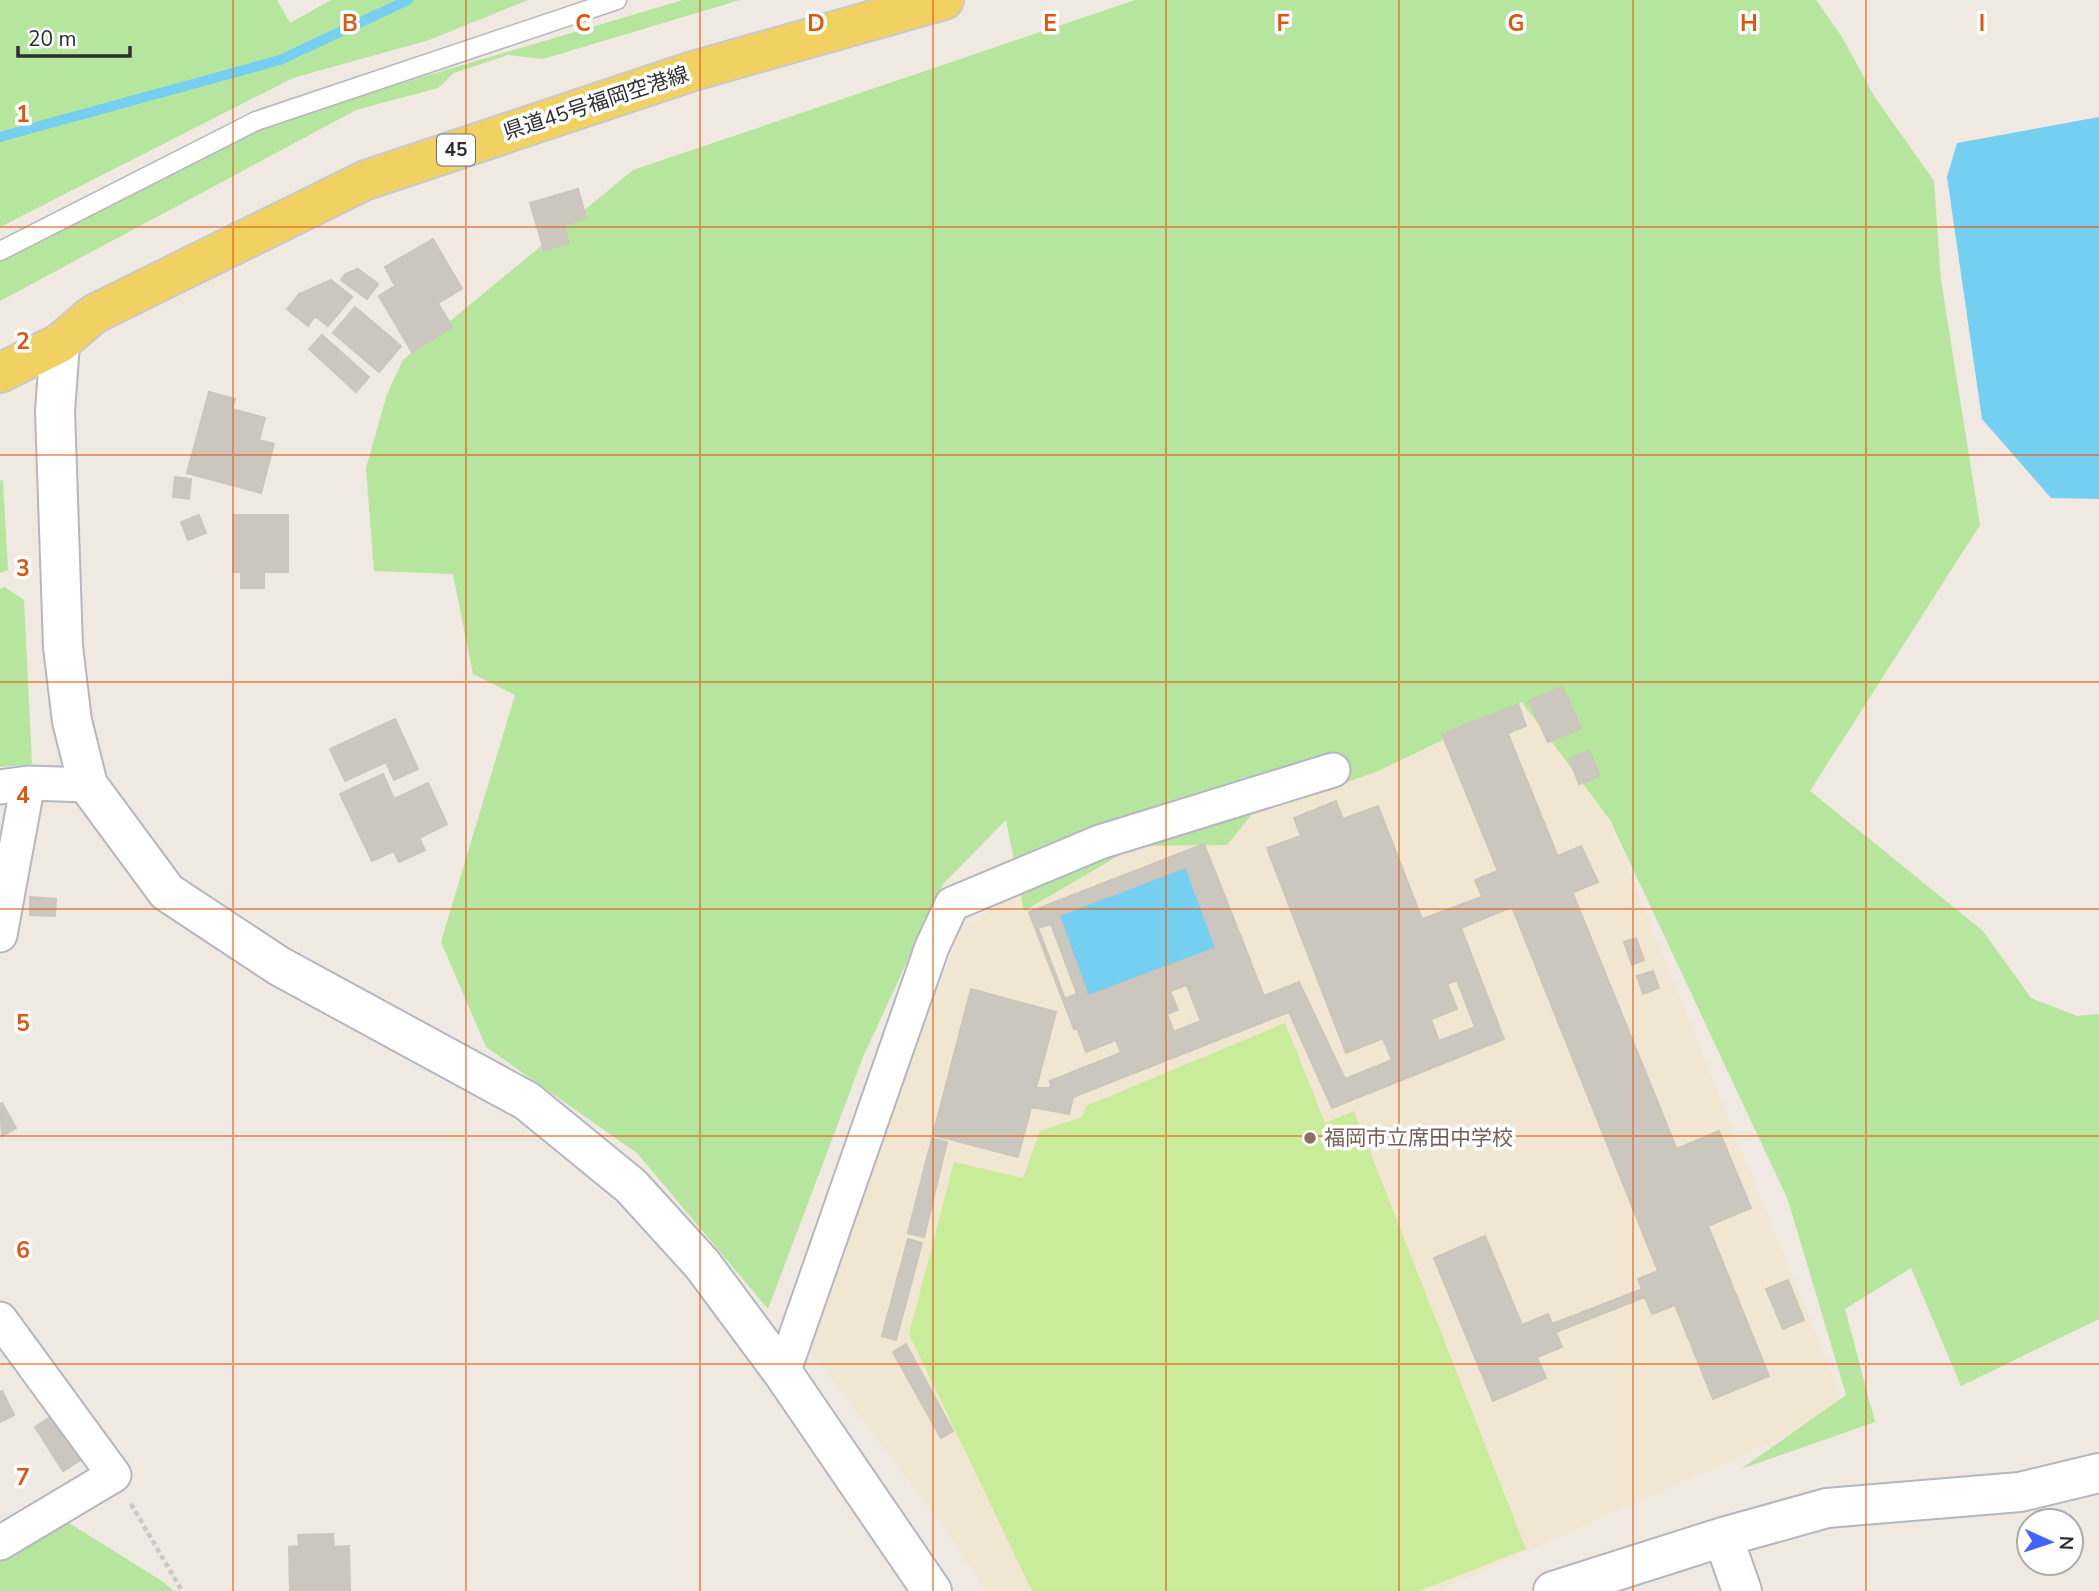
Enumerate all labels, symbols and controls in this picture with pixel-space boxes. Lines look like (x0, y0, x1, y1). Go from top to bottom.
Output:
text: B (342, 8, 358, 39)
text: C (575, 8, 591, 39)
text: D (807, 8, 825, 39)
text: E (1043, 8, 1057, 39)
text: F (1277, 8, 1290, 39)
text: G (1508, 8, 1524, 39)
text: H (1740, 8, 1758, 39)
text: I (1979, 8, 1985, 39)
scale bar (18, 14, 130, 58)
text: 20 m (28, 25, 77, 53)
street label: 県道45号福岡空港線 (500, 60, 692, 146)
text: 1 (16, 99, 30, 130)
road number: 45 (437, 134, 475, 166)
text: 2 (16, 326, 30, 357)
text: 3 (16, 553, 30, 584)
text: 4 (16, 780, 30, 811)
text: 5 (16, 1008, 30, 1039)
place label: 福岡市立席田中学校 (1324, 1124, 1513, 1152)
marker: 福岡市立席田中学校 (1302, 1130, 1318, 1146)
text: 6 (16, 1235, 30, 1266)
text: 7 (16, 1462, 30, 1493)
north arrow (2015, 1507, 2085, 1577)
text: N (2053, 1535, 2079, 1551)

